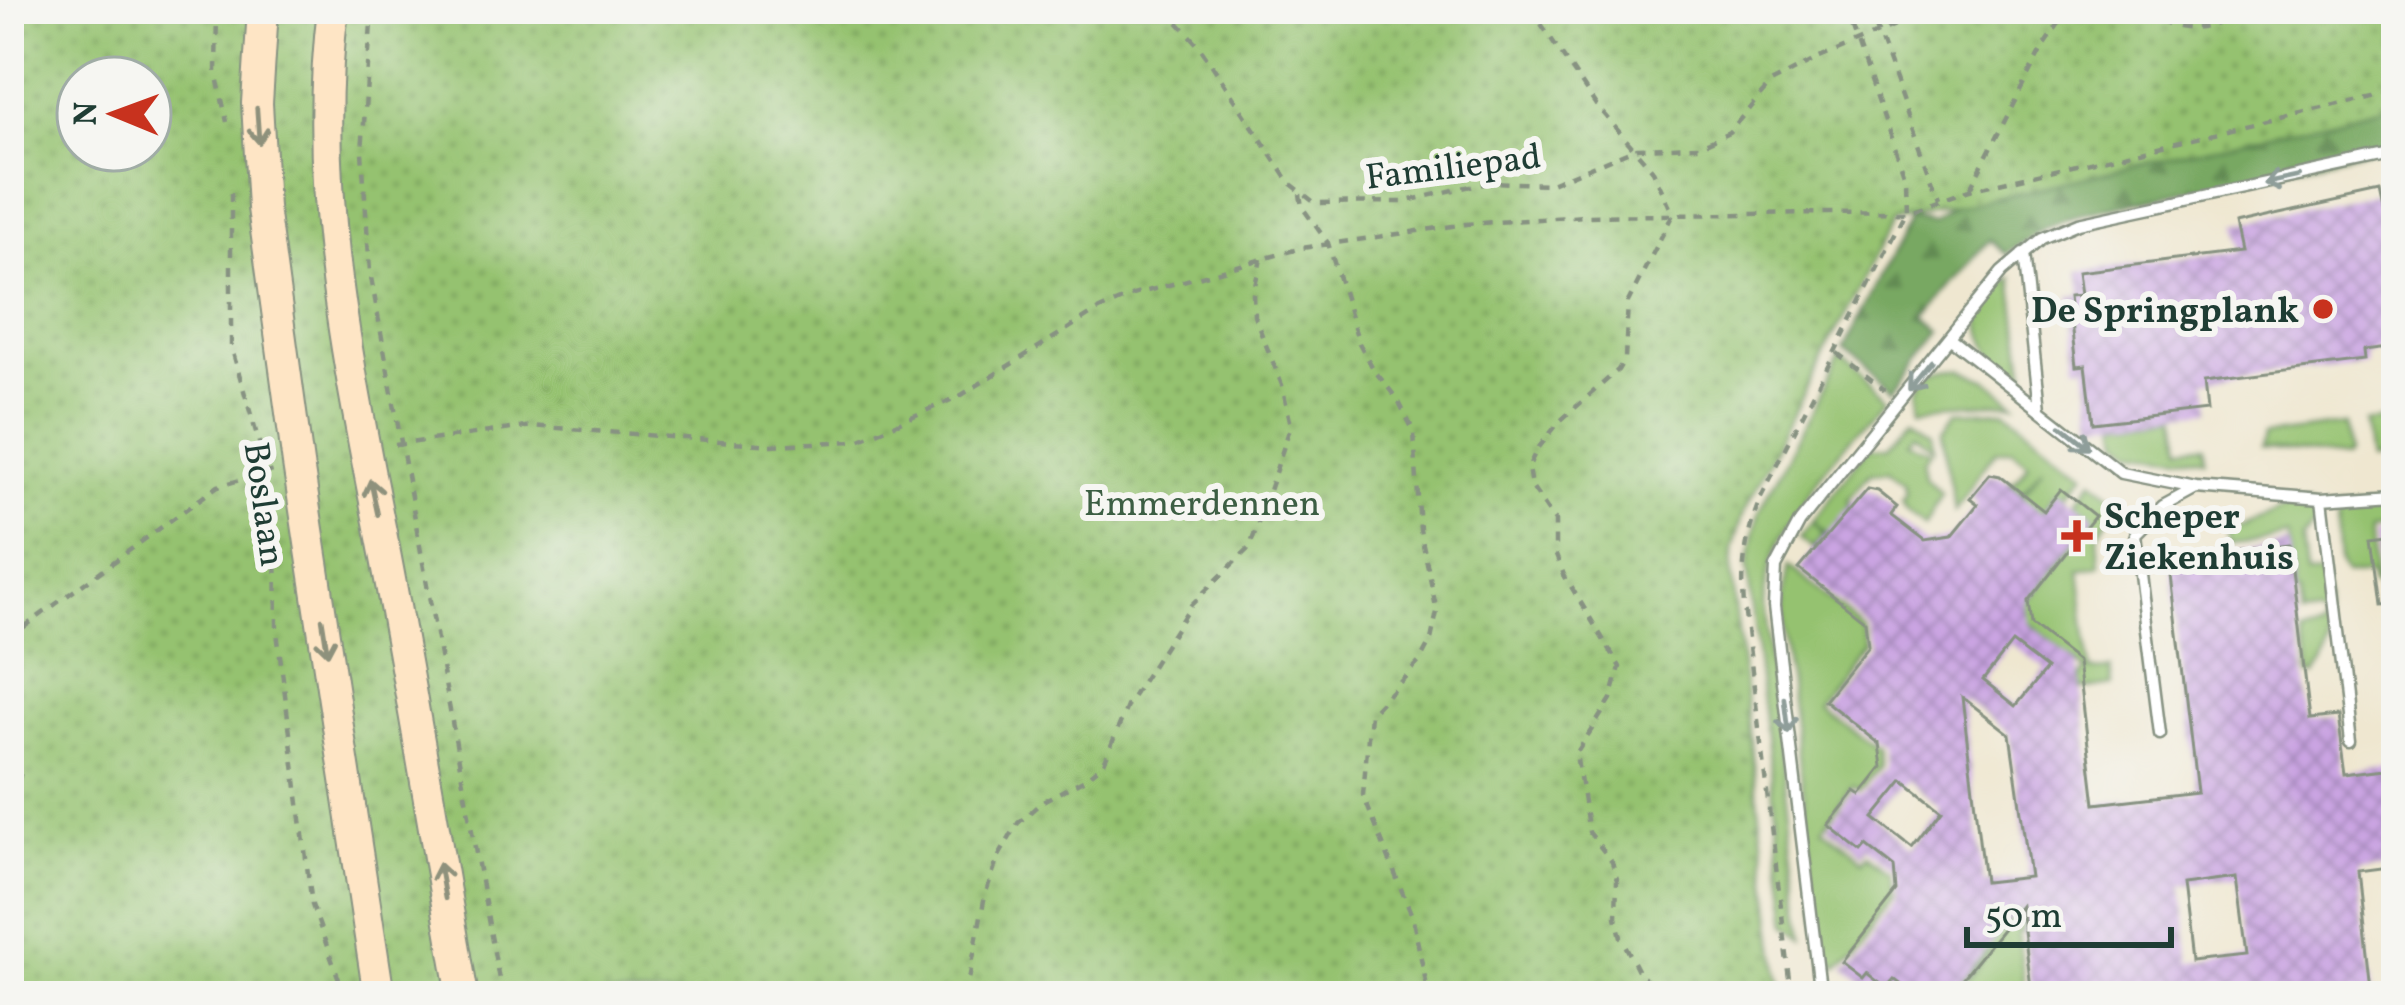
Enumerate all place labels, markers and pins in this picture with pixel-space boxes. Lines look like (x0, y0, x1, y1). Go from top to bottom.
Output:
place label: De Springplank (2031, 288, 2299, 338)
marker: De Springplank (2310, 296, 2336, 322)
place label: Scheper Ziekenhuis (2104, 494, 2294, 585)
marker: Scheper Ziekenhuis (2061, 520, 2093, 552)

